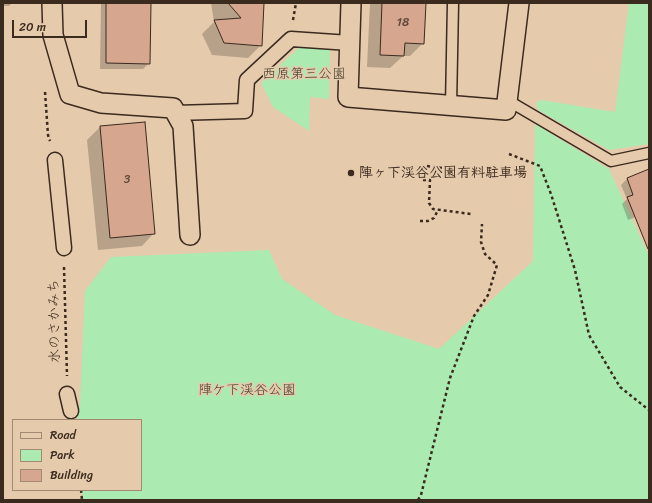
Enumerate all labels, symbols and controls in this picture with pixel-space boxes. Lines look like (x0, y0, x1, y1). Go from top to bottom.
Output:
scale bar (14, 12, 89, 38)
text: 20 m (19, 16, 46, 38)
house number: 18 (397, 16, 409, 30)
park label: 西原第三公園 (262, 66, 346, 82)
place label: 陣ヶ下渓谷公園有料駐車場 (359, 165, 527, 181)
marker: 陣ヶ下渓谷公園有料駐車場 (346, 168, 356, 178)
house number: 3 (124, 173, 130, 187)
street label: 水のさかみち (46, 279, 64, 363)
park label: 陣ケ下渓谷公園 (198, 382, 296, 398)
legend (12, 419, 142, 491)
text: Road (50, 424, 76, 446)
text: Park (50, 444, 75, 466)
text: Building (50, 464, 93, 486)

